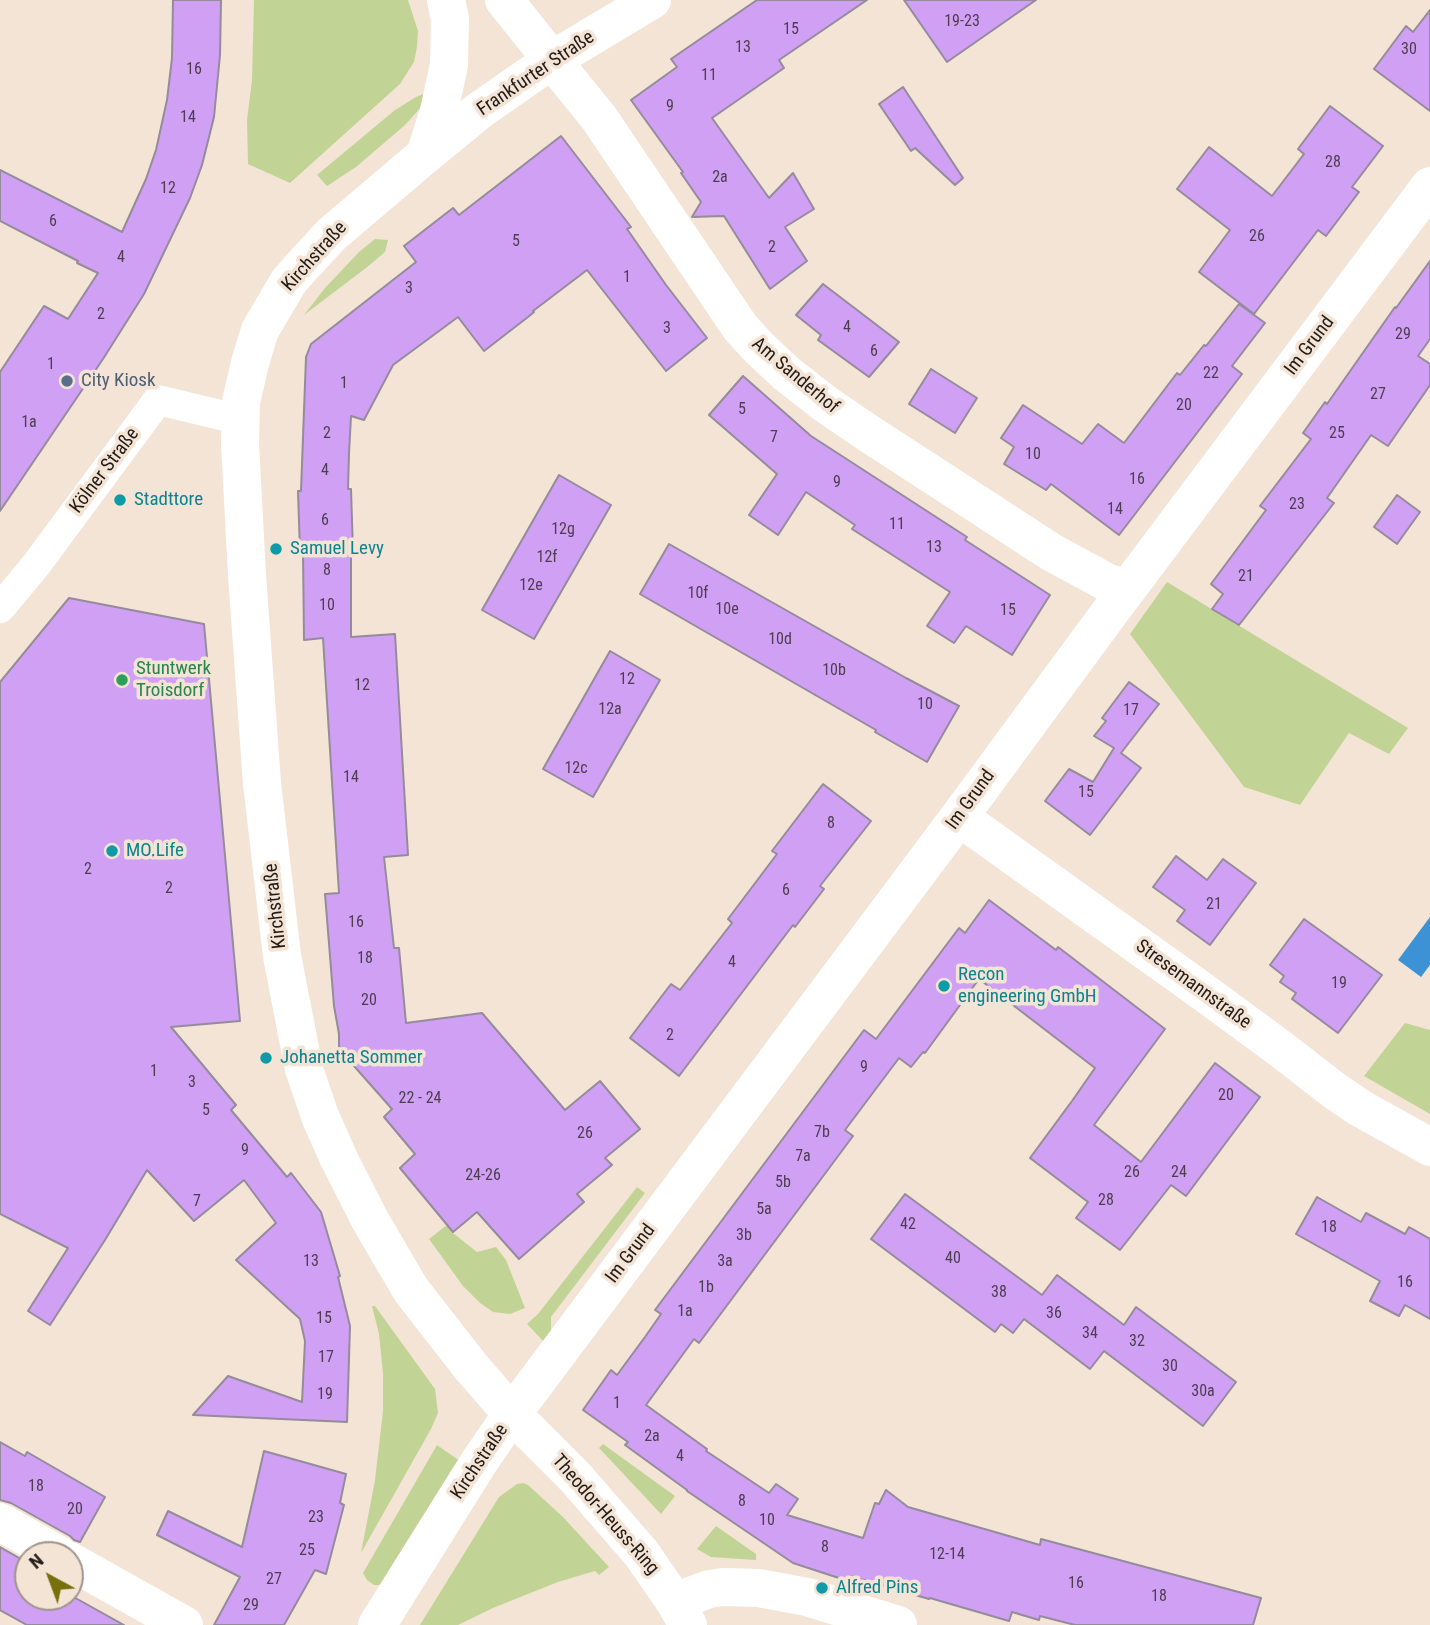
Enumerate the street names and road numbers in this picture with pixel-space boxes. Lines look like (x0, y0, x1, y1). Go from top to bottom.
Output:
street label: Frankfurter Straße (473, 26, 599, 122)
street label: Kirchstraße (278, 217, 352, 297)
street label: Im Grund (1280, 312, 1340, 380)
street label: Am Sanderhof (747, 333, 843, 419)
street label: Kölner Straße (65, 424, 145, 518)
street label: Im Grund (942, 766, 1000, 834)
street label: Kirchstraße (260, 862, 292, 950)
street label: Stresemannstraße (1131, 936, 1255, 1034)
street label: Im Grund (601, 1220, 661, 1288)
street label: Kirchstraße (447, 1420, 513, 1504)
street label: Theodor-Heuss-Ring (547, 1450, 663, 1580)

